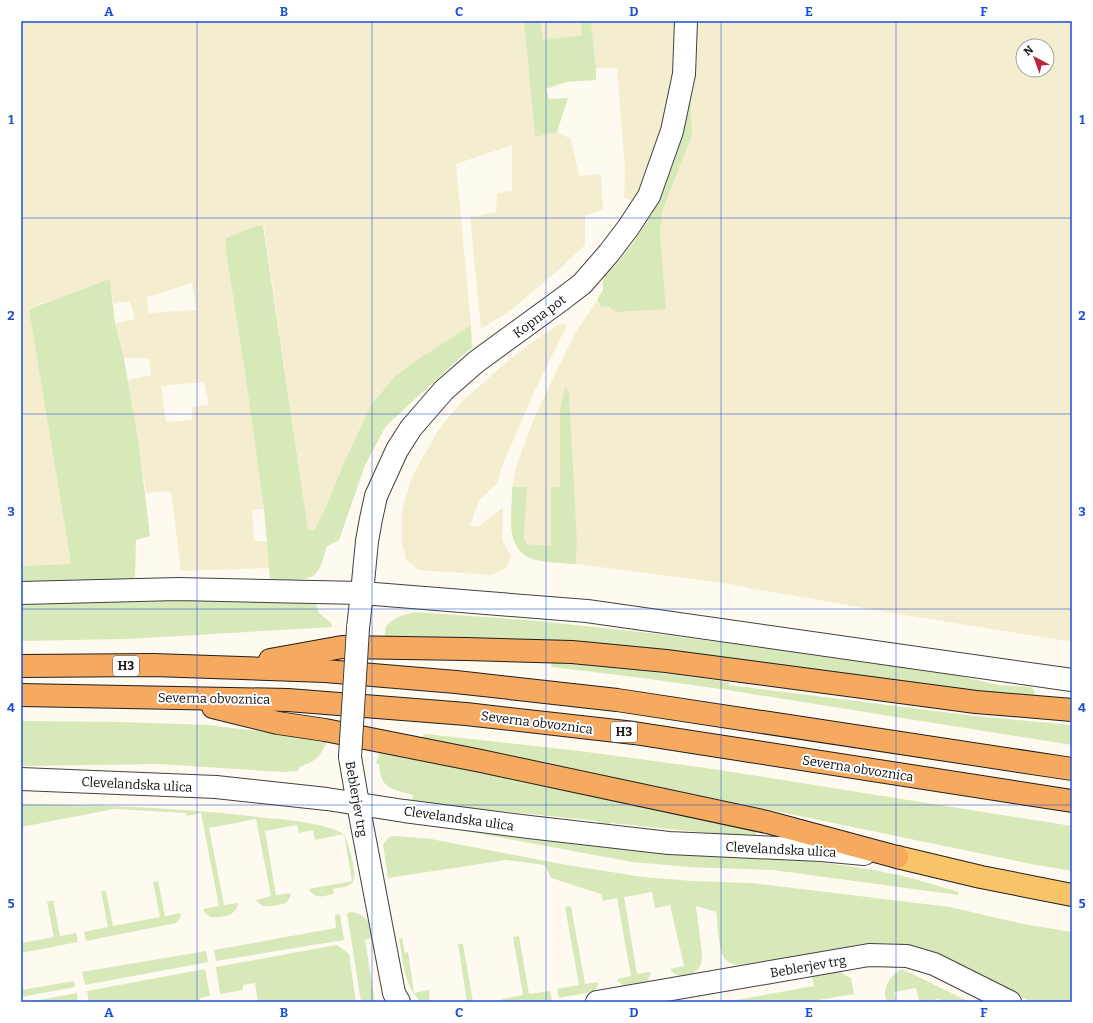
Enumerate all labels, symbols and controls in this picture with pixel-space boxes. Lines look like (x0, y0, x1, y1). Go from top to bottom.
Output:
text: A (104, 4, 114, 19)
text: B (280, 4, 288, 19)
text: C (455, 4, 463, 19)
text: D (629, 4, 639, 19)
text: E (805, 4, 813, 19)
text: F (980, 4, 988, 19)
north arrow (1015, 38, 1055, 78)
text: N (1021, 43, 1037, 59)
text: 1 (8, 112, 14, 127)
text: 1 (1079, 112, 1085, 127)
street label: Kopna pot (510, 292, 569, 341)
text: 2 (7, 308, 15, 323)
text: 2 (1078, 308, 1086, 323)
text: 3 (7, 504, 15, 519)
text: 3 (1078, 504, 1086, 519)
road number: H3 (113, 656, 139, 676)
street label: Severna obvoznica (158, 690, 270, 707)
text: 4 (7, 700, 15, 715)
text: 4 (1078, 700, 1086, 715)
street label: Severna obvoznica (480, 708, 594, 737)
road number: H3 (611, 722, 637, 742)
street label: Severna obvoznica (801, 752, 915, 785)
street label: Beblerjev trg (342, 760, 371, 838)
street label: Clevelandska ulica (81, 774, 193, 795)
street label: Clevelandska ulica (403, 803, 515, 834)
street label: Clevelandska ulica (725, 839, 837, 860)
text: 5 (7, 896, 15, 911)
text: 5 (1078, 896, 1086, 911)
street label: Beblerjev trg (769, 952, 847, 981)
text: A (104, 1005, 114, 1020)
text: B (280, 1005, 288, 1020)
text: C (455, 1005, 463, 1020)
text: D (629, 1005, 639, 1020)
text: E (805, 1005, 813, 1020)
text: F (980, 1005, 988, 1020)

